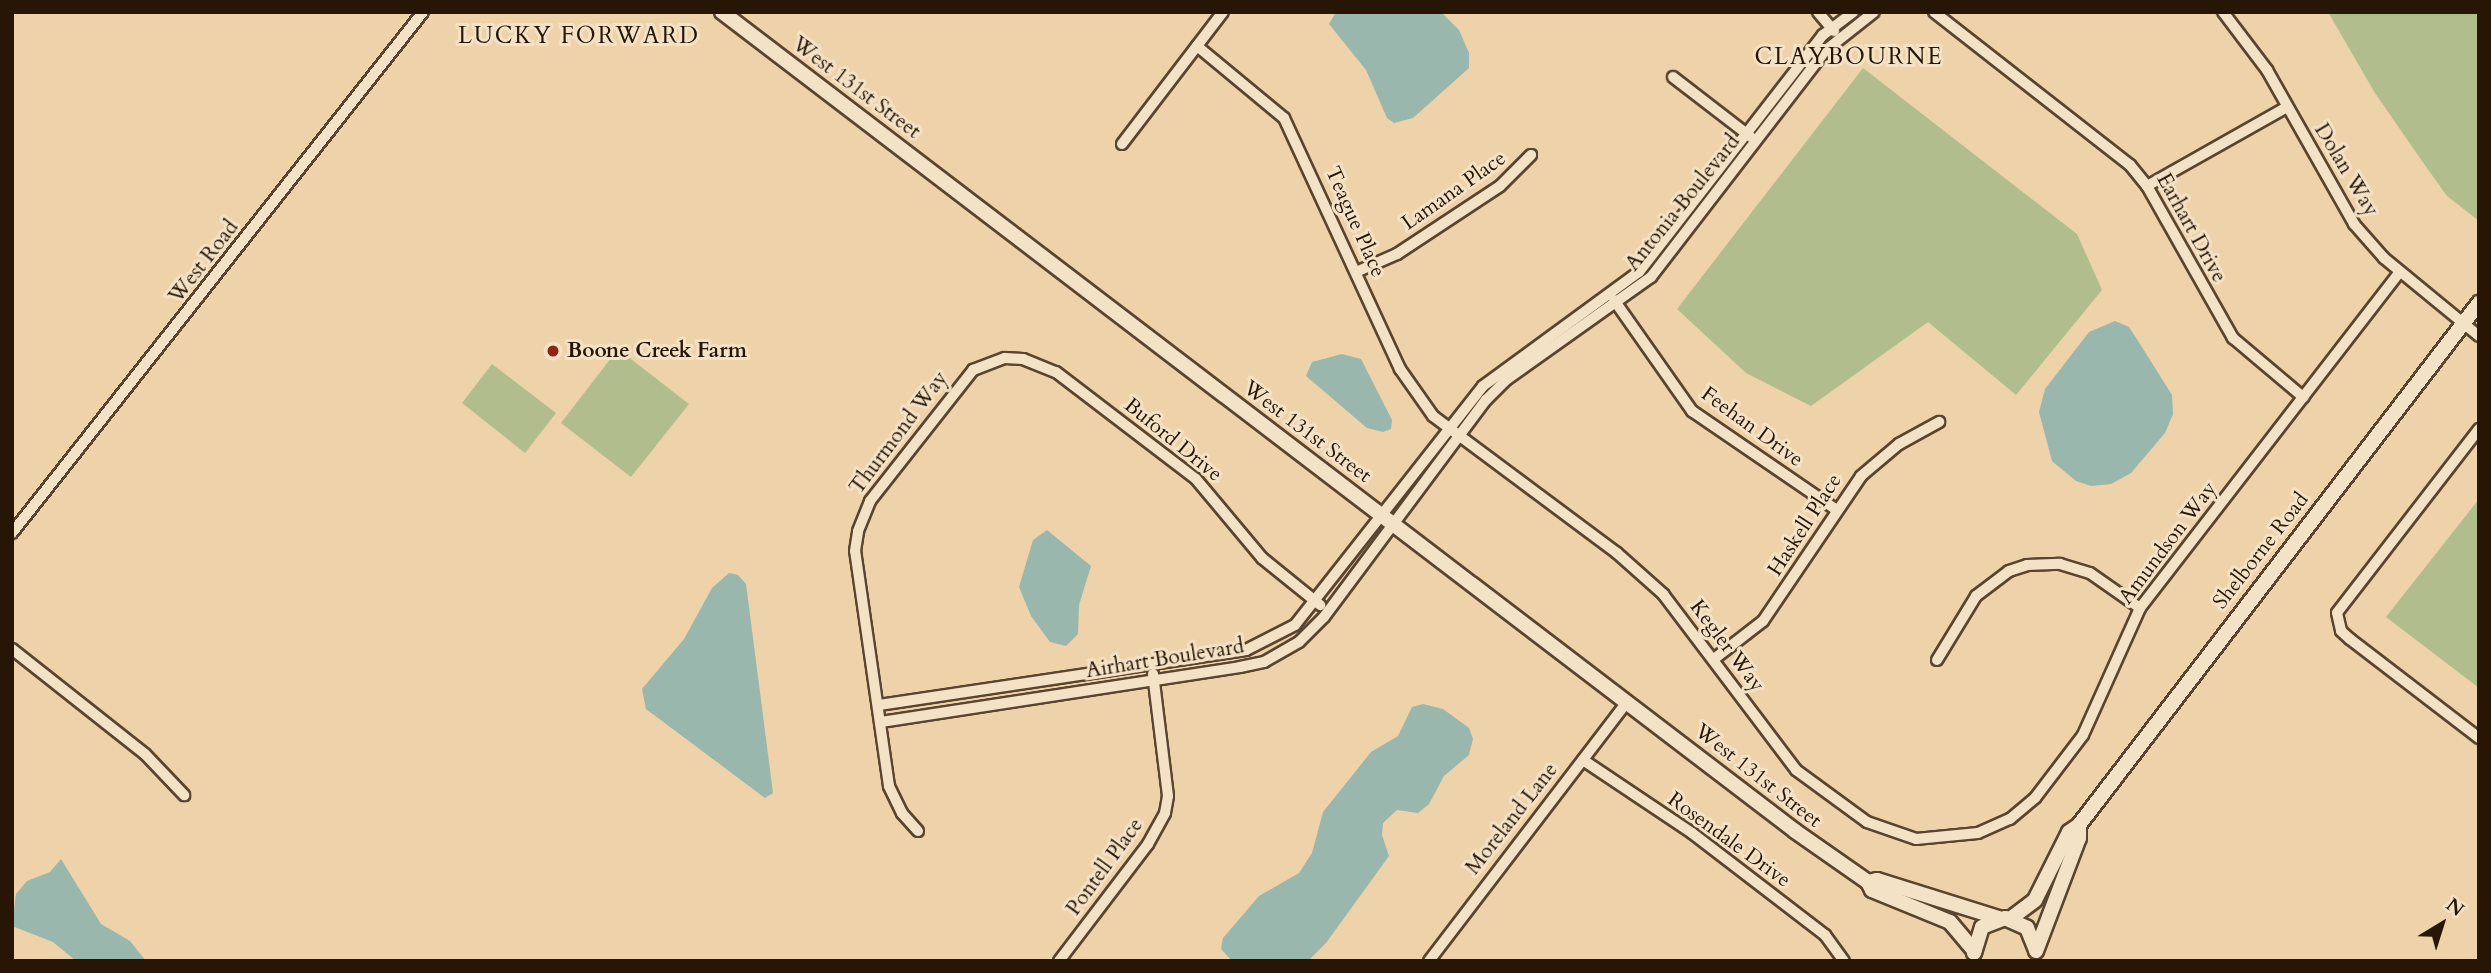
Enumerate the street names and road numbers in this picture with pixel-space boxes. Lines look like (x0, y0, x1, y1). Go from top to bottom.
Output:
street label: West 131st Street (787, 32, 925, 144)
street label: Dolan Way (2308, 119, 2384, 221)
street label: Antonia Boulevard (1620, 130, 1746, 276)
street label: Lamana Place (1397, 146, 1511, 236)
street label: Teague Place (1319, 163, 1391, 281)
street label: Earhart Drive (2151, 169, 2231, 287)
street label: West Road (164, 216, 244, 308)
street label: Thurmond Way (845, 367, 953, 499)
street label: West 131st Street (1238, 376, 1376, 488)
street label: Feehan Drive (1696, 382, 1808, 472)
street label: Buford Drive (1119, 393, 1227, 487)
street label: Haskell Place (1763, 469, 1847, 581)
street label: Amundson Way (2114, 477, 2222, 609)
street label: Shelborne Road (2208, 488, 2314, 614)
street label: Kegler Way (1684, 595, 1770, 697)
street label: Airhart Boulevard (1084, 634, 1246, 684)
street label: West 131st Street (1690, 719, 1826, 833)
street label: Moreland Lane (1461, 758, 1563, 880)
street label: Rosendale Drive (1663, 787, 1795, 893)
street label: Pontell Place (1061, 813, 1149, 921)

